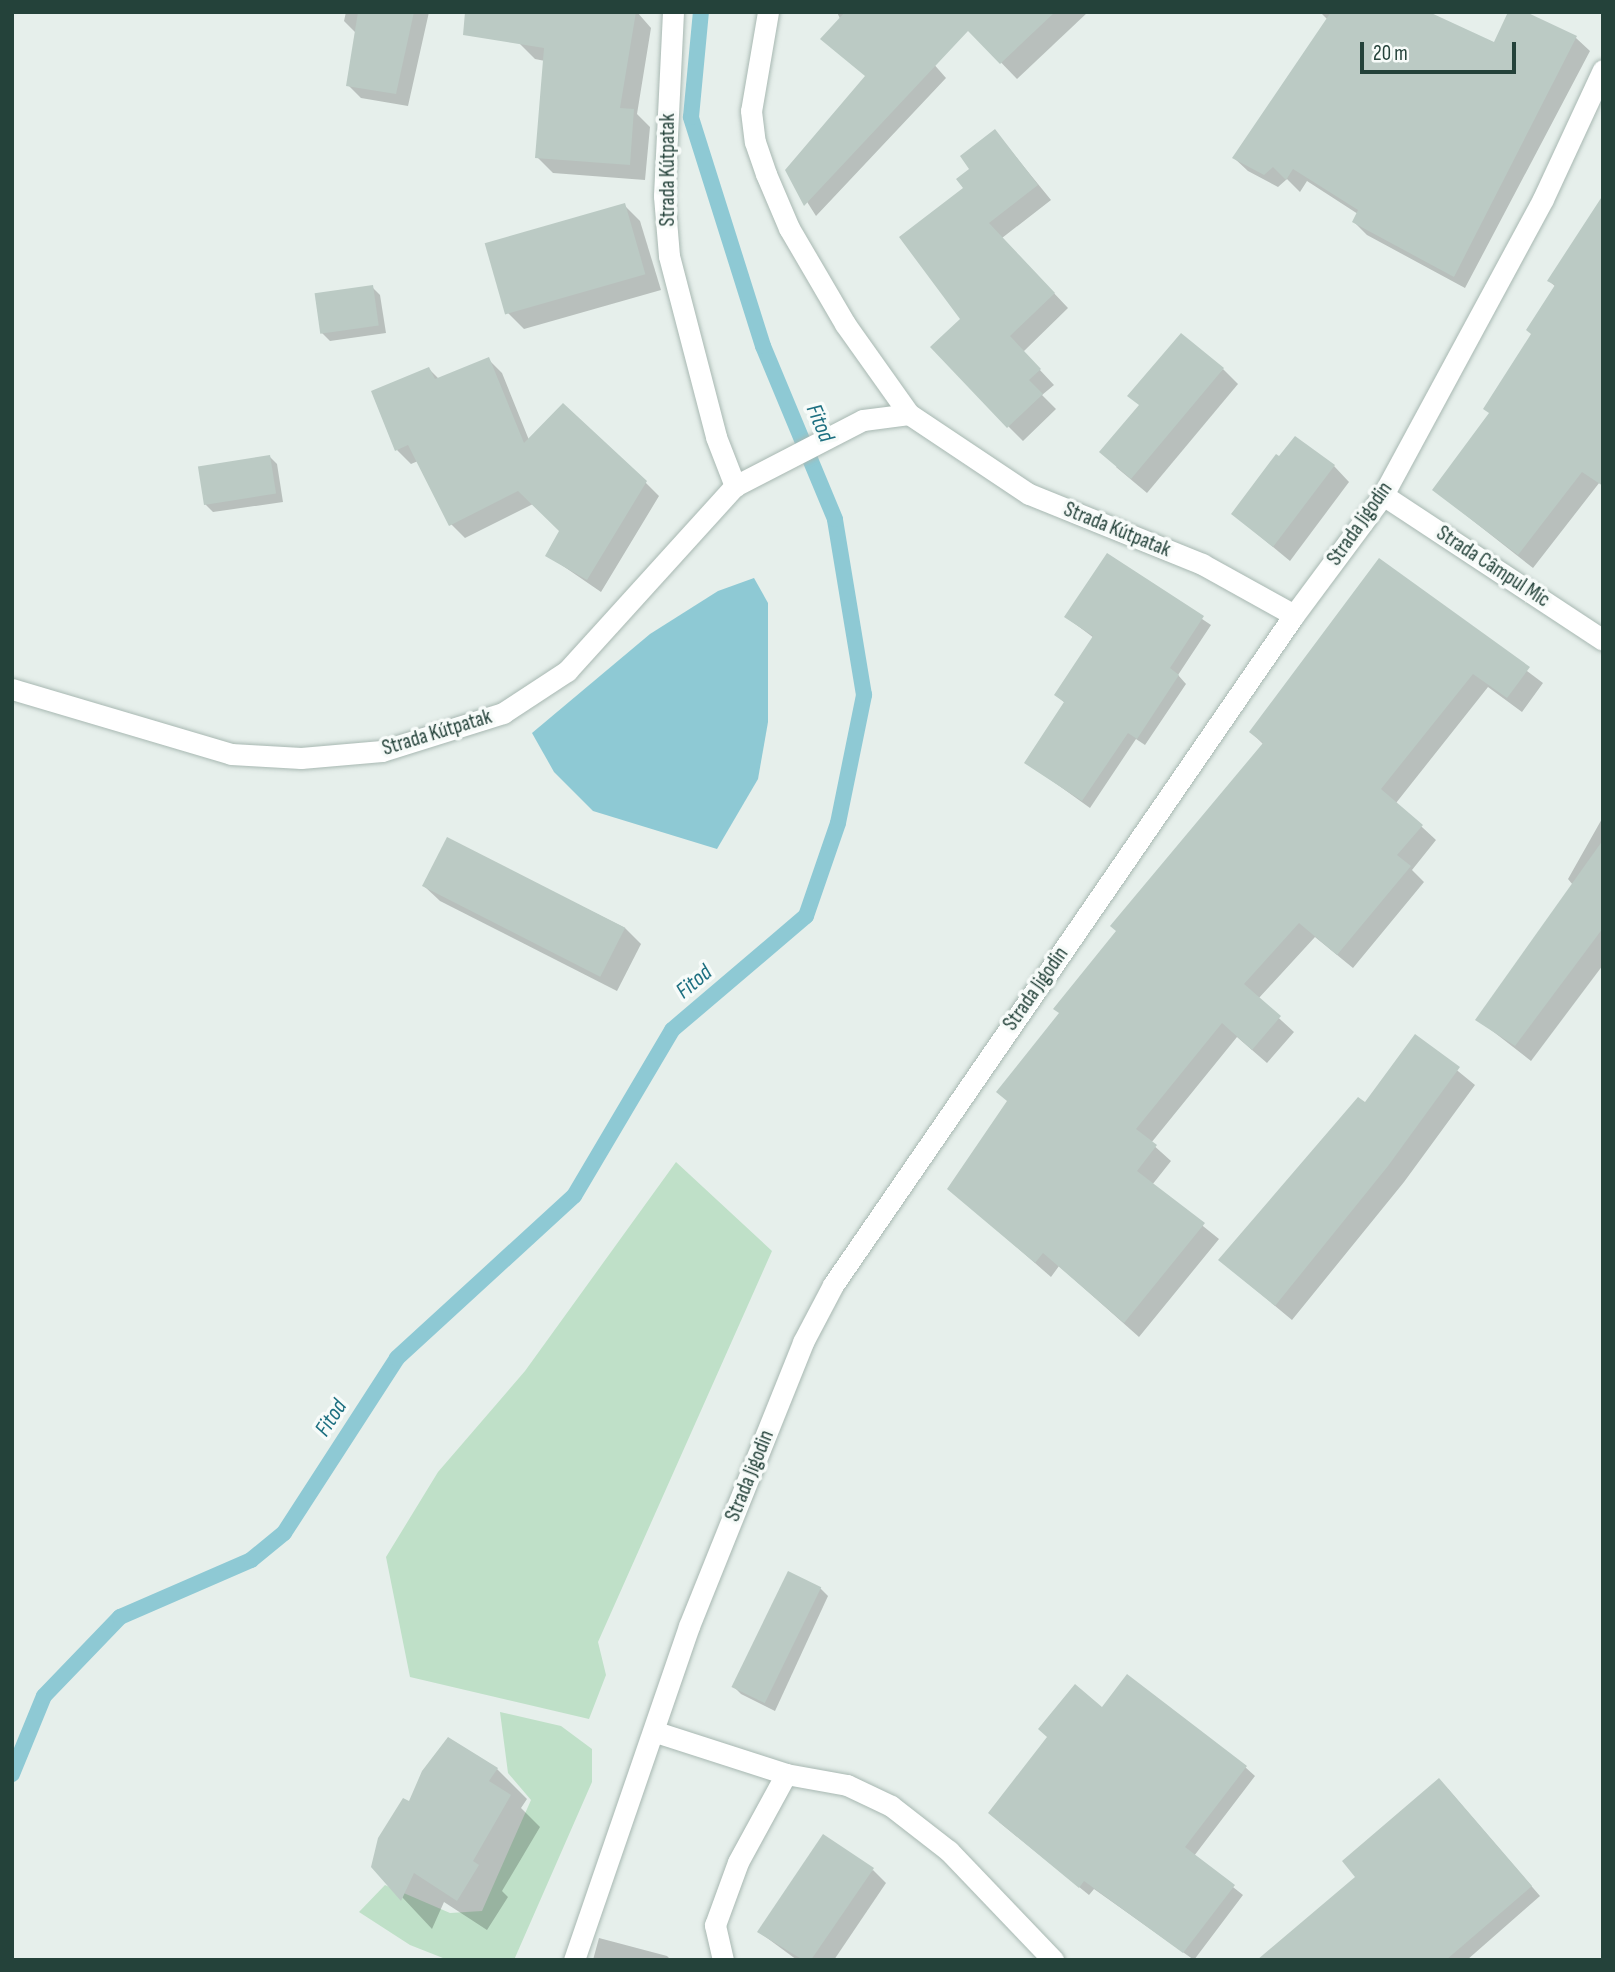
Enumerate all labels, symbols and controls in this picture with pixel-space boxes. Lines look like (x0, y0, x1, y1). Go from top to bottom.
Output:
scale bar (1363, 28, 1519, 72)
text: 20 m (1373, 41, 1408, 66)
street label: Strada Kútpatak (655, 114, 681, 226)
water label: Fitod (800, 400, 840, 446)
street label: Strada Jigodin (1322, 477, 1398, 571)
street label: Strada Kútpatak (1060, 497, 1174, 563)
street label: Strada Câmpul Mic (1432, 521, 1554, 613)
street label: Strada Kútpatak (379, 704, 495, 762)
street label: Strada Jigodin (998, 942, 1074, 1036)
water label: Fitod (670, 959, 718, 1005)
water label: Fitod (309, 1394, 353, 1442)
street label: Strada Jigodin (720, 1427, 780, 1525)

